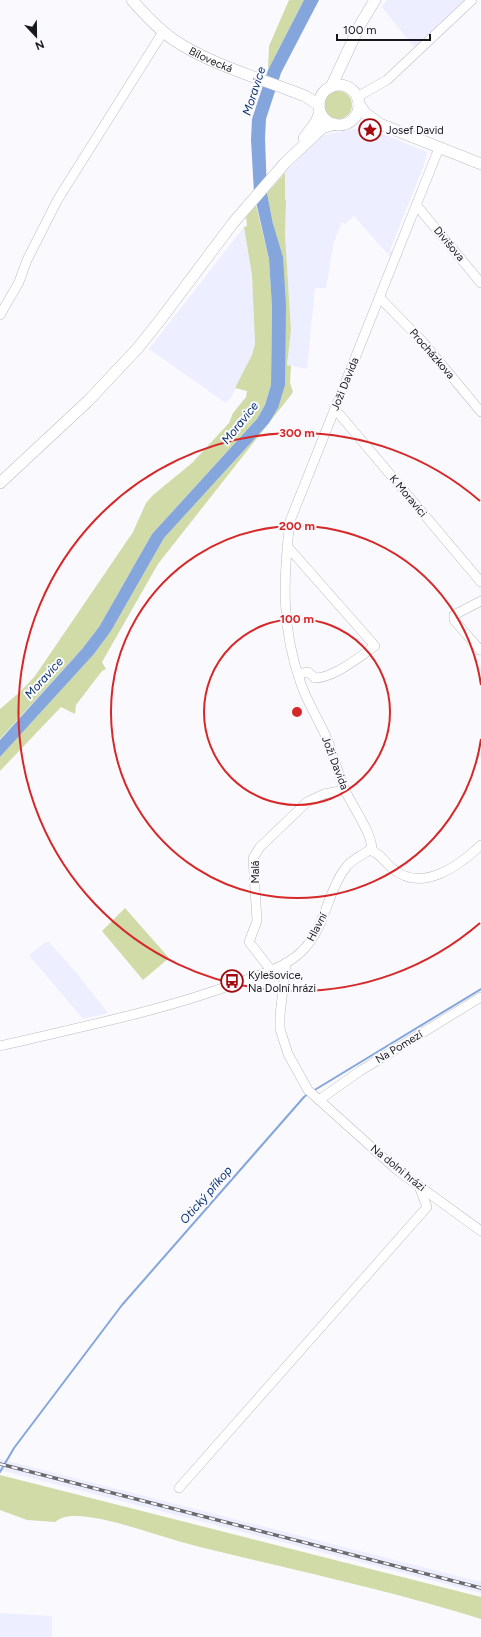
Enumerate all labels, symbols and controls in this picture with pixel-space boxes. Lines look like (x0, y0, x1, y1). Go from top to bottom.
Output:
north arrow (16, 16, 56, 56)
scale bar (337, 16, 430, 42)
text: 100 m (343, 23, 377, 37)
text: N (33, 37, 46, 52)
street label: Bílovecká (187, 44, 235, 75)
water label: Moravice (240, 64, 269, 117)
place icon: Josef David (357, 117, 383, 143)
place label: Josef David (386, 124, 444, 137)
street label: Divišova (431, 224, 467, 264)
street label: Procházkova (407, 326, 457, 382)
street label: Joži Davida (328, 356, 362, 412)
water label: Moravice (219, 399, 262, 447)
text: 300 m (279, 426, 315, 440)
street label: K Moravici (387, 472, 429, 520)
text: 200 m (279, 519, 315, 533)
text: 100 m (280, 612, 314, 626)
water label: Moravice (22, 654, 66, 701)
centre of rings (290, 705, 304, 719)
street label: Joži Davida (319, 734, 351, 792)
street label: Malá (249, 861, 262, 883)
street label: Hlavní (304, 910, 330, 944)
bus stop icon: Kylešovice, Na Dolní hrázi (219, 968, 245, 994)
place label: Kylešovice, Na Dolní hrázi (248, 969, 316, 995)
street label: Na Pomezí (373, 1028, 425, 1066)
street label: Na dolni hrázi (368, 1142, 428, 1194)
water label: Otický příkop (177, 1163, 235, 1227)

